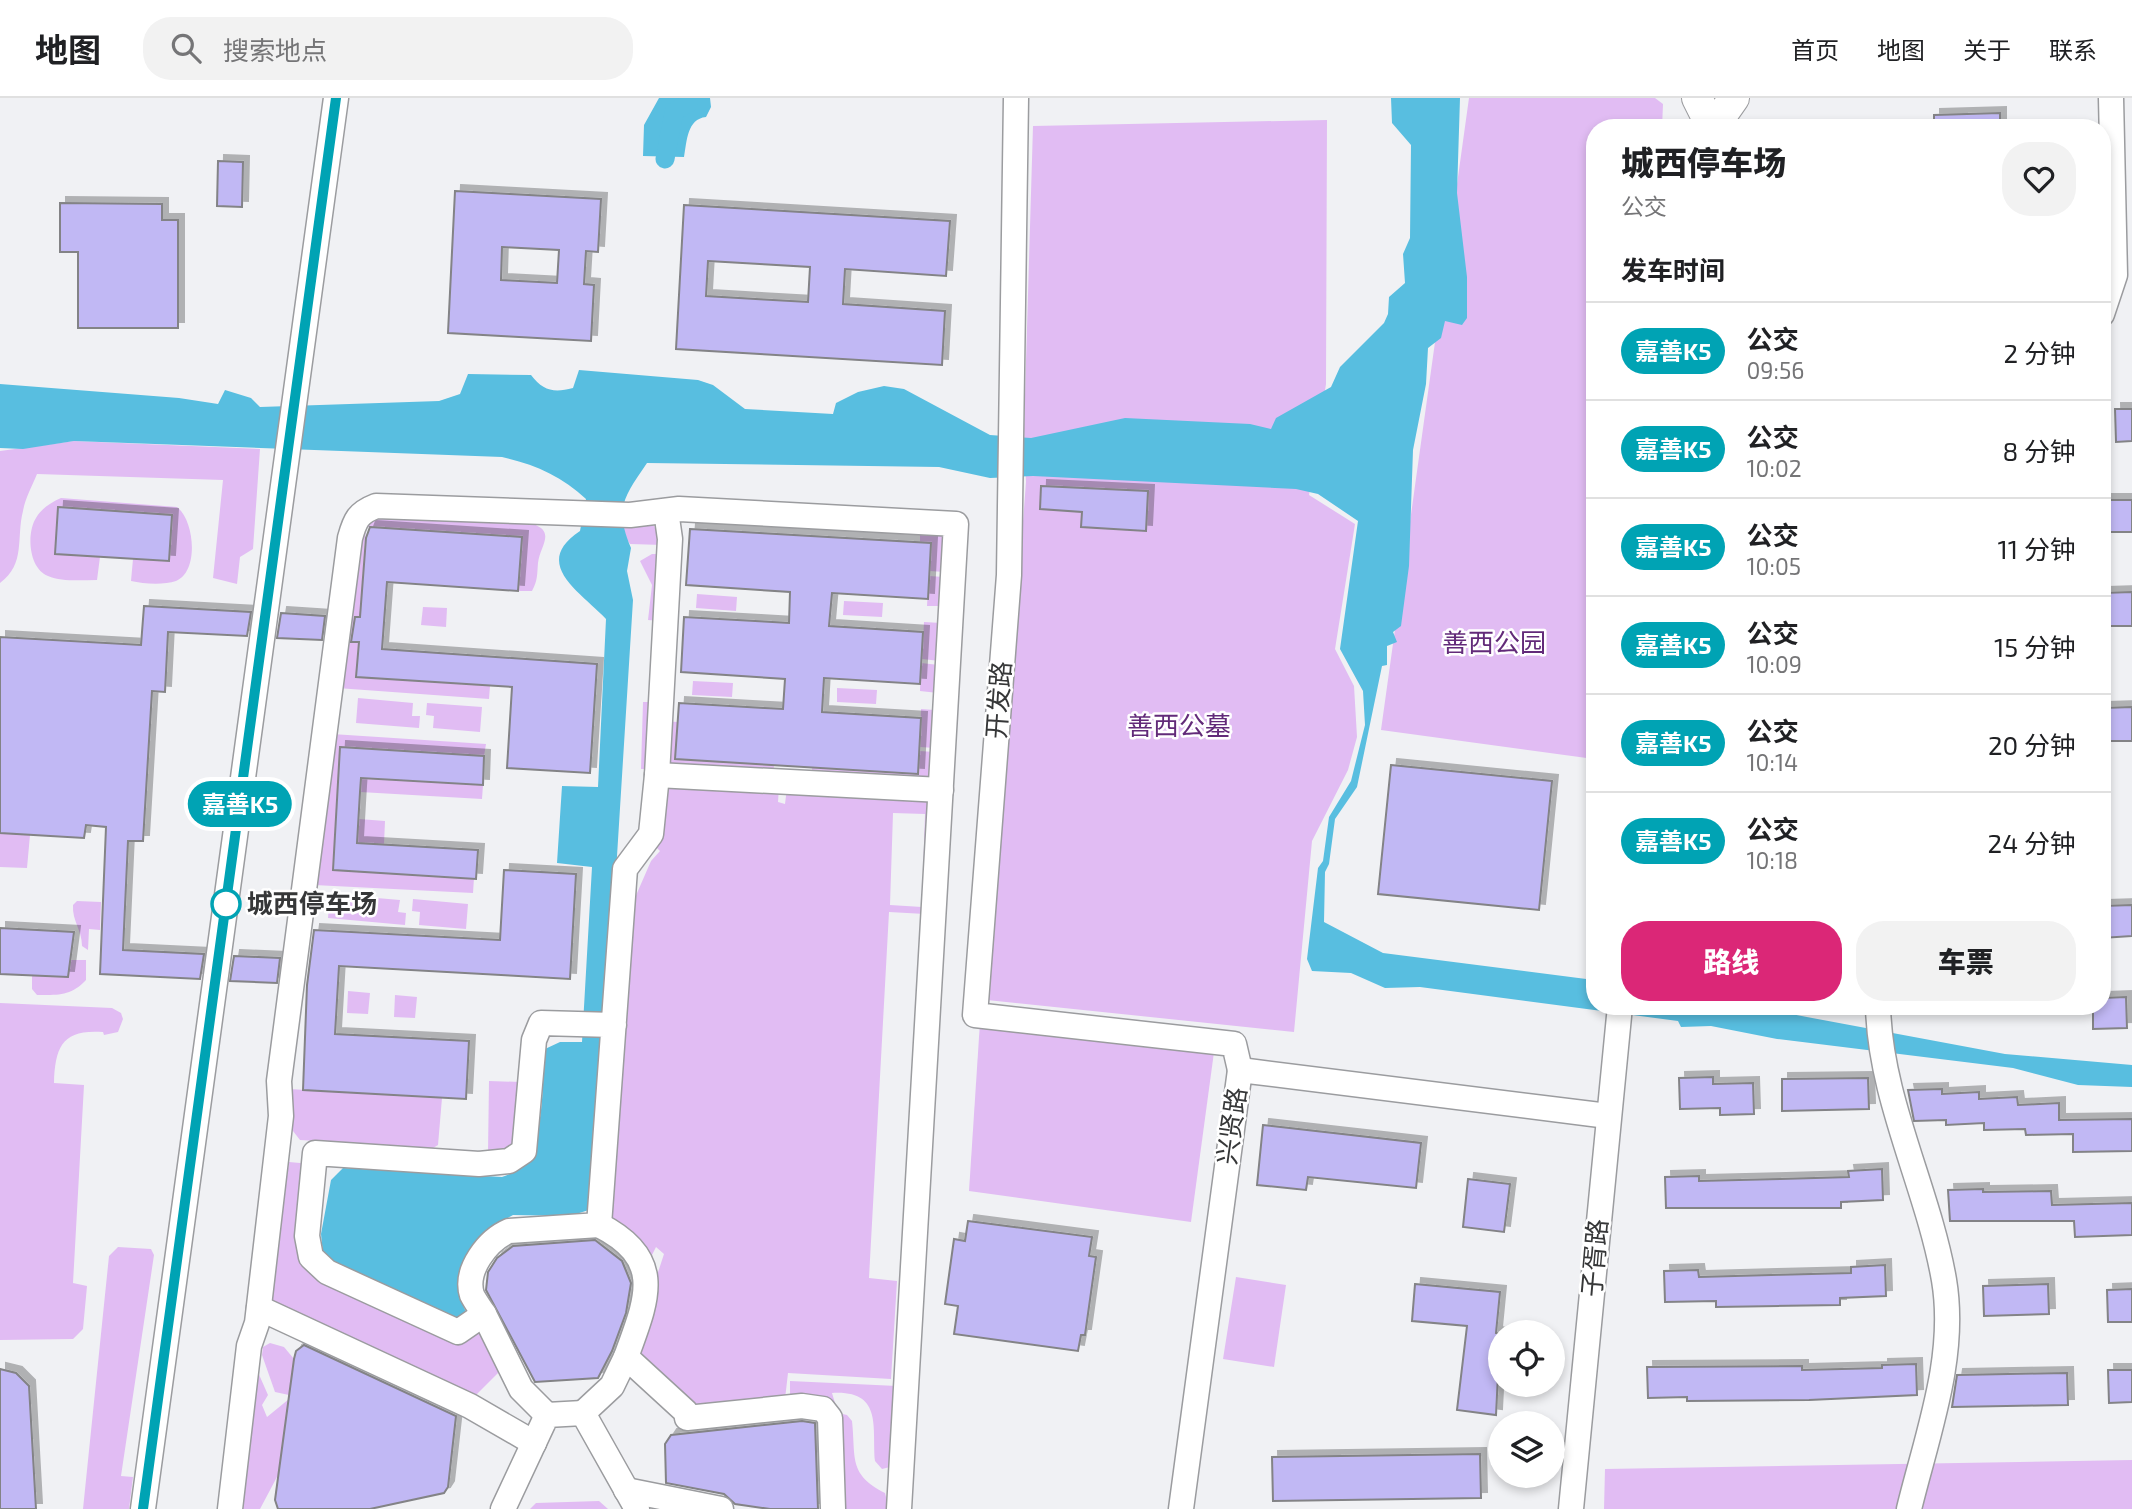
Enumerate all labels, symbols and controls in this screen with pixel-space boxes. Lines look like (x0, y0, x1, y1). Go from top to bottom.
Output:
search box (143, 17, 633, 80)
text: 地图 (35, 29, 101, 69)
icon: search (167, 29, 205, 67)
text: 搜索地点 (223, 34, 327, 65)
text: 首页 (1791, 35, 1839, 64)
text: 地图 (1877, 35, 1925, 64)
text: 关于 (1963, 35, 2011, 64)
text: 联系 (2049, 35, 2097, 64)
text: 城西停车场 (1621, 142, 1786, 182)
button: heart (2002, 142, 2076, 216)
text: 公交 (1621, 192, 1667, 220)
text: 发车时间 (1621, 254, 1725, 285)
text: 公交 (1746, 323, 1798, 354)
text: 嘉善K5 (1635, 336, 1711, 365)
text: 2 分钟 (2004, 337, 2076, 368)
text: 09:56 (1746, 356, 1804, 384)
text: 公交 (1746, 421, 1798, 452)
text: 嘉善K5 (1635, 434, 1711, 463)
text: 8 分钟 (2002, 435, 2076, 466)
text: 10:02 (1746, 454, 1802, 482)
text: 公交 (1746, 519, 1798, 550)
text: 嘉善K5 (1635, 532, 1711, 561)
text: 11 分钟 (1998, 533, 2076, 564)
text: 10:05 (1746, 552, 1801, 580)
text: 公交 (1746, 617, 1798, 648)
park label: 善西公园 (1442, 626, 1546, 657)
text: 嘉善K5 (1635, 630, 1711, 659)
text: 15 分钟 (1994, 631, 2076, 662)
text: 10:09 (1746, 650, 1802, 678)
street label: 开发路 (979, 660, 1016, 740)
park label: 善西公墓 (1127, 709, 1231, 740)
text: 公交 (1746, 715, 1798, 746)
text: 嘉善K5 (1635, 728, 1711, 757)
text: 20 分钟 (1988, 729, 2076, 760)
text: 10:14 (1746, 748, 1798, 776)
line badge: 嘉善K5 (191, 781, 289, 827)
text: 嘉善K5 (202, 789, 278, 818)
text: 公交 (1746, 813, 1798, 844)
text: 嘉善K5 (1635, 826, 1711, 855)
text: 24 分钟 (1988, 827, 2076, 858)
text: 10:18 (1746, 846, 1798, 874)
place label: 城西停车场 (247, 887, 377, 918)
marker: 城西停车场 (211, 889, 241, 919)
button: 路线 (1621, 921, 1842, 1001)
button: 车票 (1856, 921, 2076, 1001)
street label: 兴贤路 (1210, 1085, 1251, 1167)
street label: 子胥路 (1575, 1218, 1612, 1298)
map controls (1488, 1320, 1565, 1488)
button: locate (1488, 1320, 1565, 1397)
button: layers (1488, 1411, 1565, 1488)

